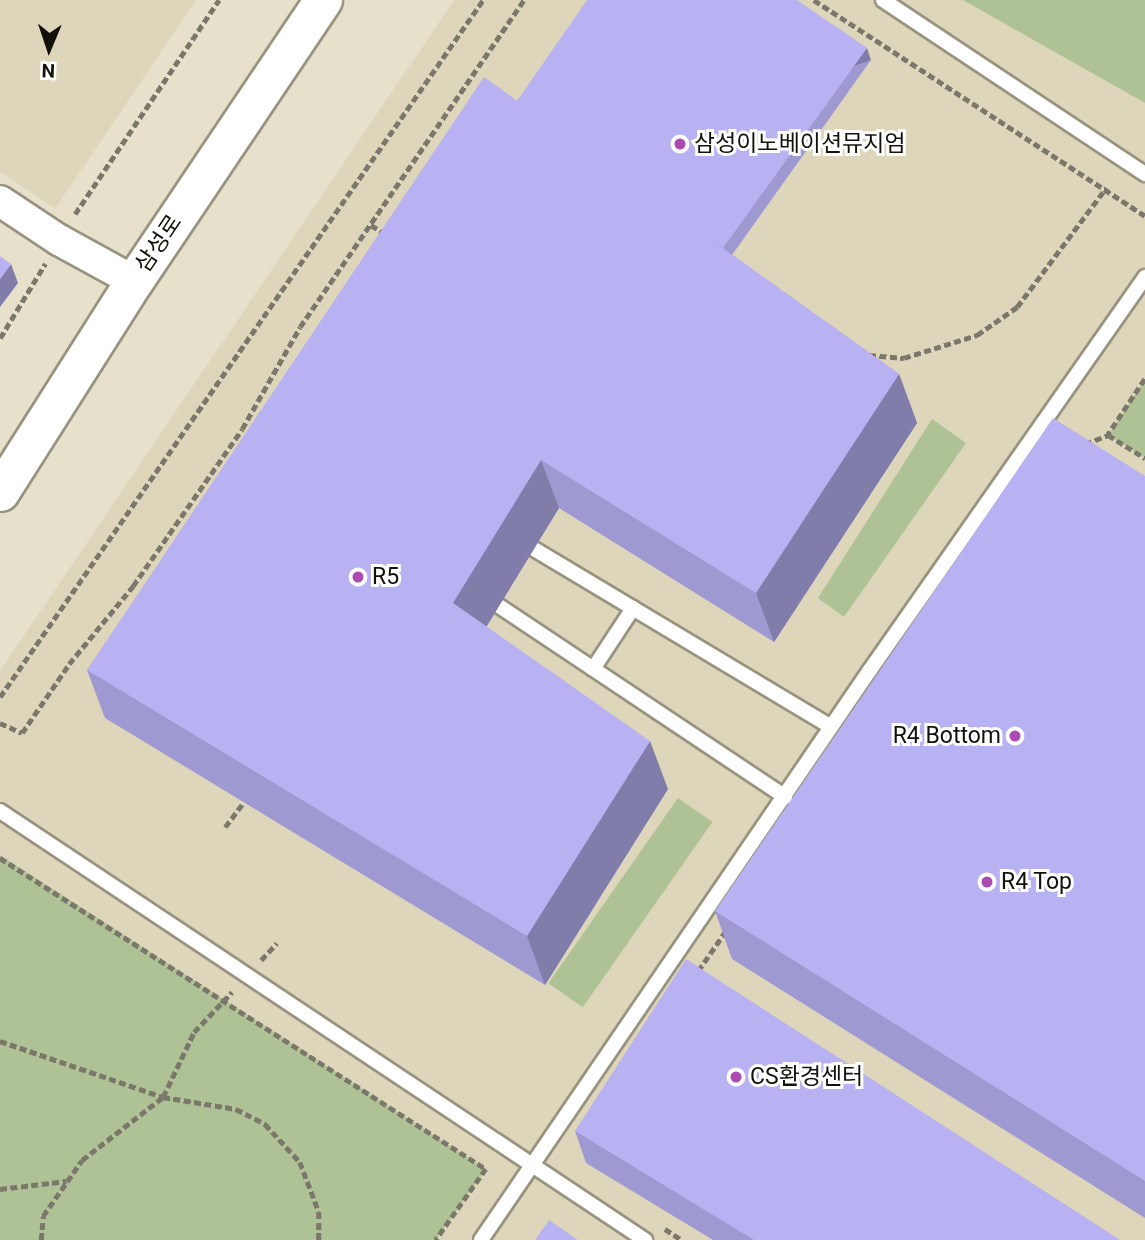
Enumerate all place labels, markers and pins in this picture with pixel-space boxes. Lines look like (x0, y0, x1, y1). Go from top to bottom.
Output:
place label: 삼성이노베이션뮤지엄 (694, 130, 906, 158)
marker: 삼성이노베이션뮤지엄 (672, 136, 688, 152)
place label: R5 (372, 563, 399, 591)
marker: R5 (350, 569, 366, 585)
place label: R4 Bottom (893, 722, 1001, 750)
marker: R4 Bottom (1007, 728, 1023, 744)
place label: R4 Top (1001, 868, 1072, 896)
marker: R4 Top (979, 874, 995, 890)
place label: CS환경센터 (750, 1063, 863, 1091)
marker: CS환경센터 (728, 1069, 744, 1085)

